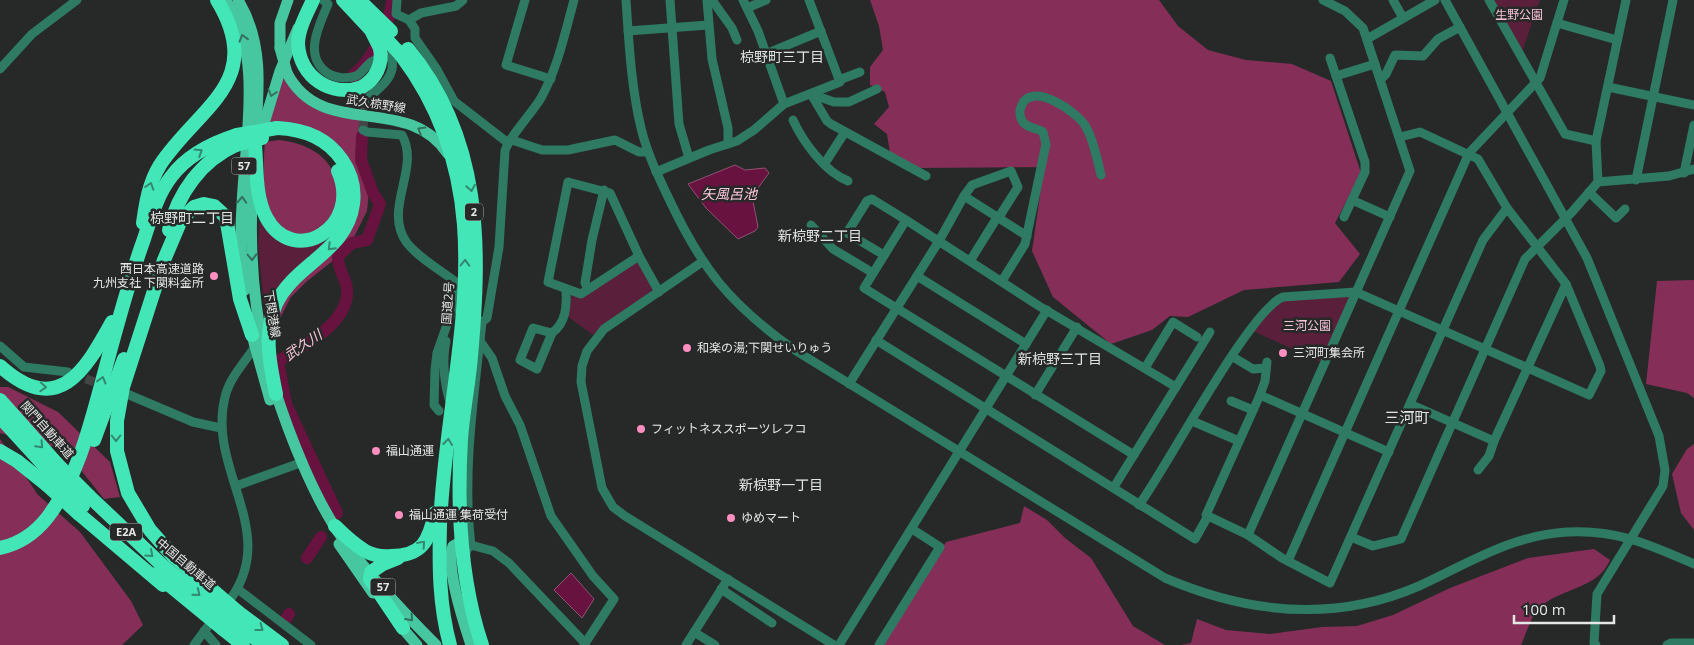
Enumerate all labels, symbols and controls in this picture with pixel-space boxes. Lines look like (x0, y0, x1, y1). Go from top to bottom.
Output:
park label: 生野公園 (1495, 6, 1543, 23)
one-way arrow (239, 35, 249, 43)
district label: 椋野町三丁目 (740, 47, 824, 66)
one-way arrow (268, 88, 278, 96)
street label: 武久椋野線 (345, 90, 407, 117)
one-way arrow (418, 126, 427, 136)
one-way arrow (193, 149, 202, 158)
road number: 57 (232, 158, 256, 175)
one-way arrow (145, 182, 155, 191)
one-way arrow (466, 183, 476, 192)
water label: 矢風呂池 (701, 184, 759, 203)
one-way arrow (236, 196, 247, 204)
road number: 2 (465, 203, 483, 220)
district label: 椋野町二丁目 (150, 208, 234, 227)
district label: 新椋野二丁目 (778, 226, 862, 245)
one-way arrow (327, 241, 336, 250)
one-way arrow (246, 254, 257, 262)
one-way arrow (460, 259, 471, 267)
place label: 西日本高速道路 九州支社 下関料金所 (93, 260, 204, 291)
marker: 西日本高速道路 九州支社 下関料金所 (208, 270, 220, 282)
street label: 国道2号 (438, 281, 457, 325)
street label: 下関港線 (260, 289, 285, 339)
park label: 三河公園 (1283, 317, 1331, 334)
water label: 武久川 (280, 324, 327, 364)
place label: 和楽の湯;下関せいりゅう (697, 339, 832, 356)
marker: 和楽の湯;下関せいりゅう (681, 342, 693, 354)
place label: 三河町集会所 (1293, 344, 1365, 361)
marker: 三河町集会所 (1277, 347, 1289, 359)
district label: 新椋野三丁目 (1018, 349, 1102, 368)
one-way arrow (96, 376, 107, 384)
one-way arrow (39, 382, 47, 392)
street label: 関門自動車道 (17, 397, 78, 462)
district label: 三河町 (1384, 407, 1430, 427)
place label: フィットネススポーツレフコ (651, 420, 807, 437)
marker: フィットネススポーツレフコ (635, 423, 647, 435)
one-way arrow (111, 435, 121, 443)
one-way arrow (442, 438, 453, 446)
one-way arrow (34, 440, 43, 449)
place label: 福山通運 (386, 442, 434, 459)
marker: 福山通運 (370, 445, 382, 457)
district label: 新椋野一丁目 (739, 475, 823, 494)
place label: 福山通運 集荷受付 (409, 506, 508, 523)
marker: 福山通運 集荷受付 (393, 509, 405, 521)
place label: ゆめマート (741, 509, 801, 526)
marker: ゆめマート (725, 512, 737, 524)
road number: E2A (110, 524, 142, 540)
street label: 中国自動車道 (153, 534, 219, 593)
one-way arrow (416, 541, 425, 550)
one-way arrow (144, 548, 153, 557)
road number: 57 (370, 578, 396, 596)
one-way arrow (191, 588, 200, 596)
scale bar (1514, 592, 1614, 624)
text: 100 m (1522, 599, 1566, 619)
one-way arrow (404, 612, 413, 621)
one-way arrow (254, 623, 263, 631)

